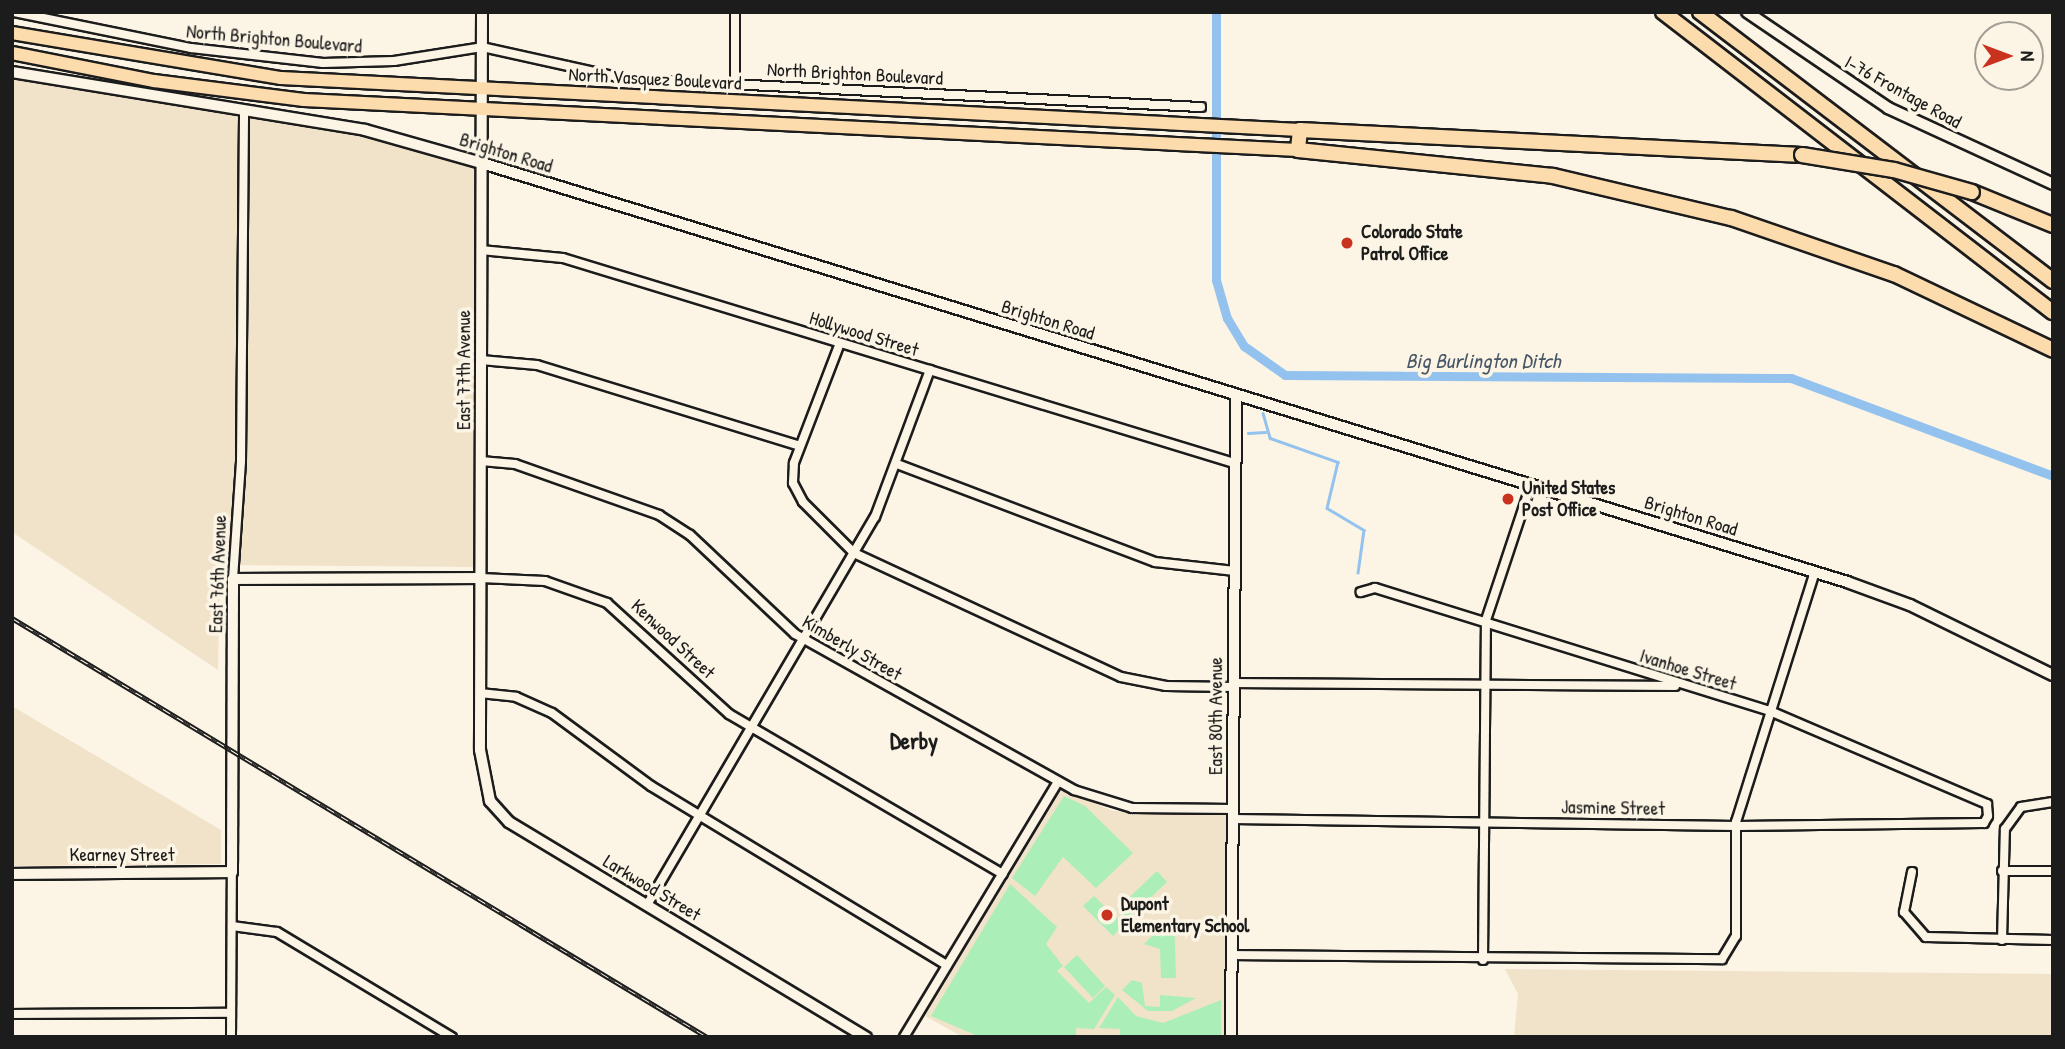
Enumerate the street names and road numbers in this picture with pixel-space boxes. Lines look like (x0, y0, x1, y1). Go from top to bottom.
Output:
street label: North Brighton Boulevard (185, 20, 363, 58)
street label: I-76 Frontage Road (1841, 51, 1965, 133)
street label: North Brighton Boulevard (767, 58, 943, 90)
street label: North Vasquez Boulevard (568, 63, 742, 95)
street label: Brighton Road (457, 128, 555, 178)
street label: Brighton Road (999, 295, 1097, 345)
street label: Hollywood Street (807, 307, 921, 361)
street label: East 77th Avenue (453, 310, 475, 430)
street label: Brighton Road (1642, 491, 1740, 541)
street label: East 76th Avenue (205, 515, 231, 633)
street label: Kenwood Street (626, 594, 720, 684)
street label: Kimberly Street (798, 610, 906, 686)
street label: Ivanhoe Street (1637, 644, 1739, 696)
street label: East 80th Avenue (1205, 657, 1227, 775)
street label: Jasmine Street (1561, 796, 1665, 820)
street label: Kearney Street (69, 844, 175, 866)
street label: Larkwood Street (599, 850, 705, 926)

